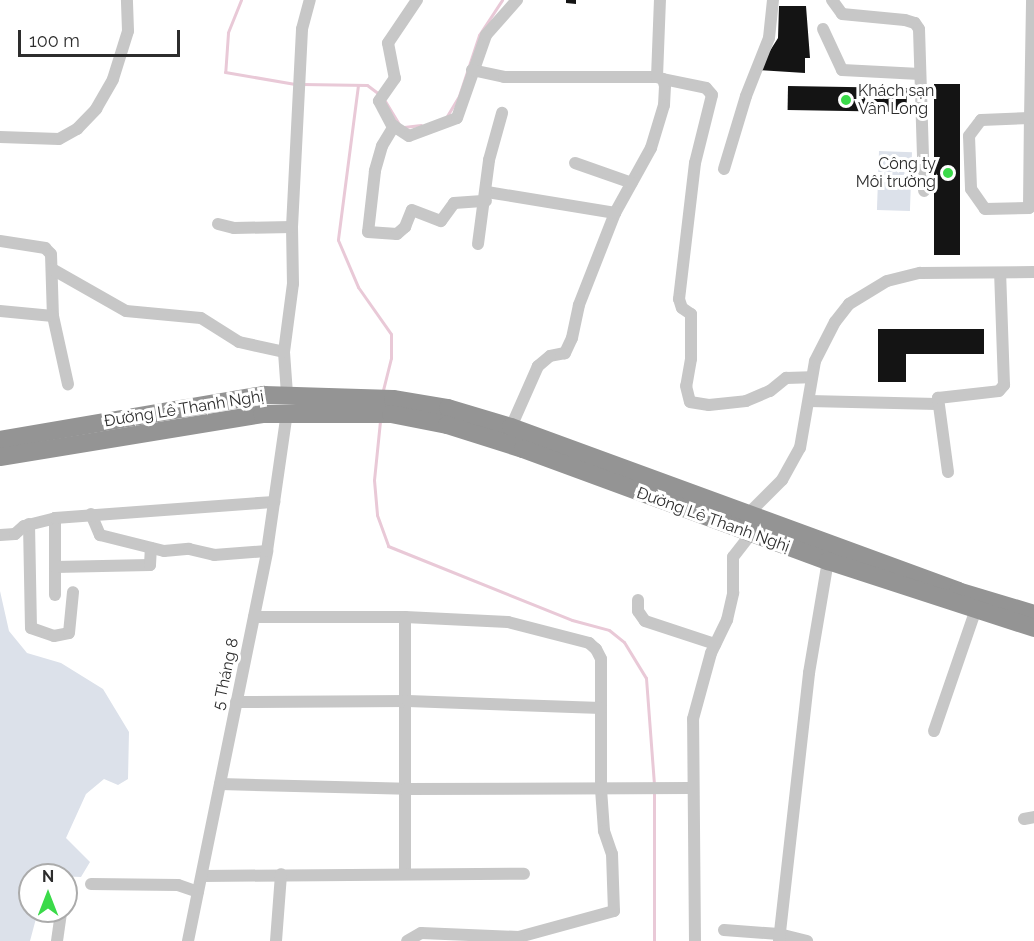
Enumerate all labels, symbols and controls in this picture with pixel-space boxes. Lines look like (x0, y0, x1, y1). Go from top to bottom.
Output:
scale bar (21, 18, 183, 56)
text: 100 m (29, 30, 80, 51)
place label: Khách sạn Vân Long (858, 81, 934, 119)
marker: Khách sạn Vân Long (839, 93, 853, 107)
place label: Công ty Môi trường (856, 154, 936, 192)
marker: Công ty Môi trường (941, 166, 955, 180)
street label: Đường Lê Thanh Nghị (103, 387, 265, 431)
street label: Đường Lê Thanh Nghị (634, 483, 792, 557)
street label: 5 Tháng 8 (209, 636, 243, 712)
north arrow (18, 863, 78, 923)
text: N (42, 867, 54, 886)

